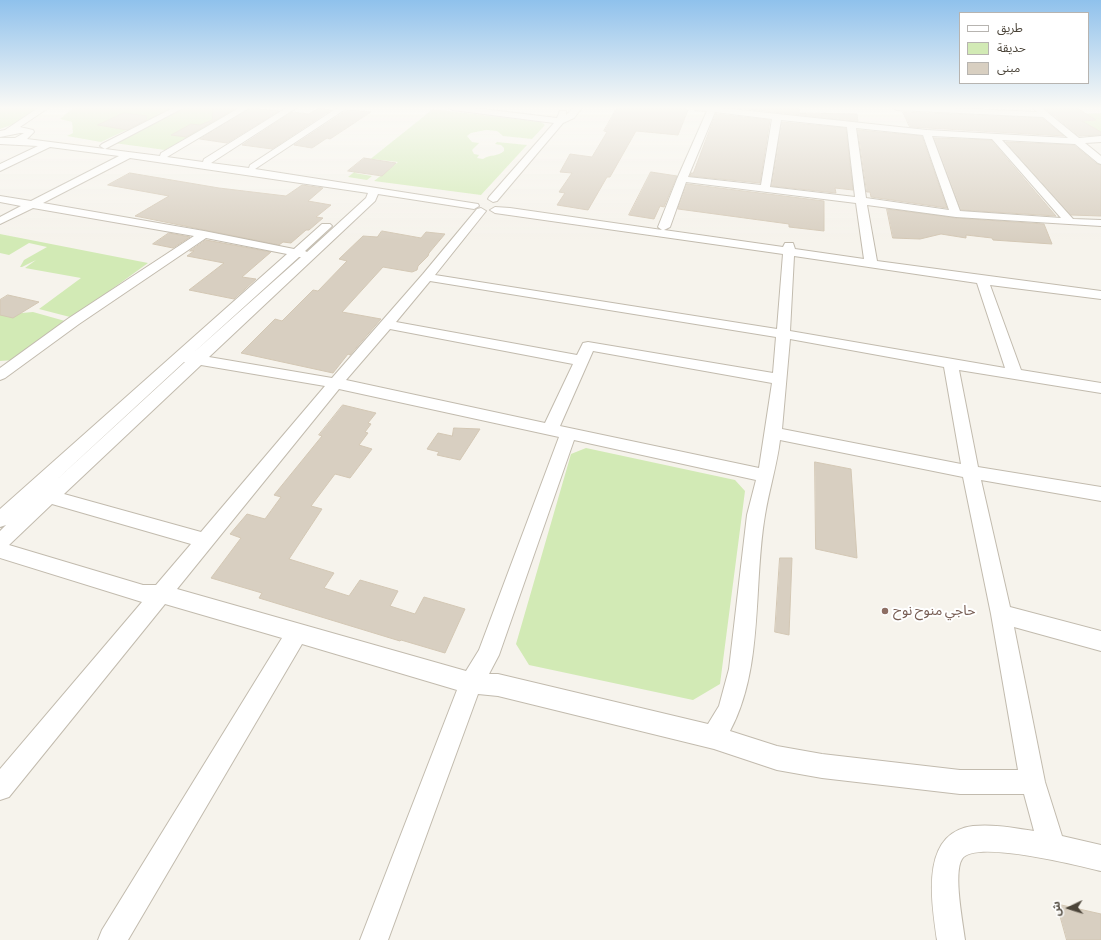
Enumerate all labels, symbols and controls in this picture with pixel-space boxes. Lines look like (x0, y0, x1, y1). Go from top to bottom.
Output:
legend (959, 12, 1089, 84)
text: طريق (997, 22, 1023, 34)
text: حديقة (997, 42, 1026, 54)
text: مبنى (997, 62, 1020, 74)
place label: حاجي منوح نوح (893, 603, 976, 619)
marker: حاجي منوح نوح (880, 606, 890, 616)
north arrow (1049, 888, 1089, 928)
text: ش (1051, 901, 1063, 917)

